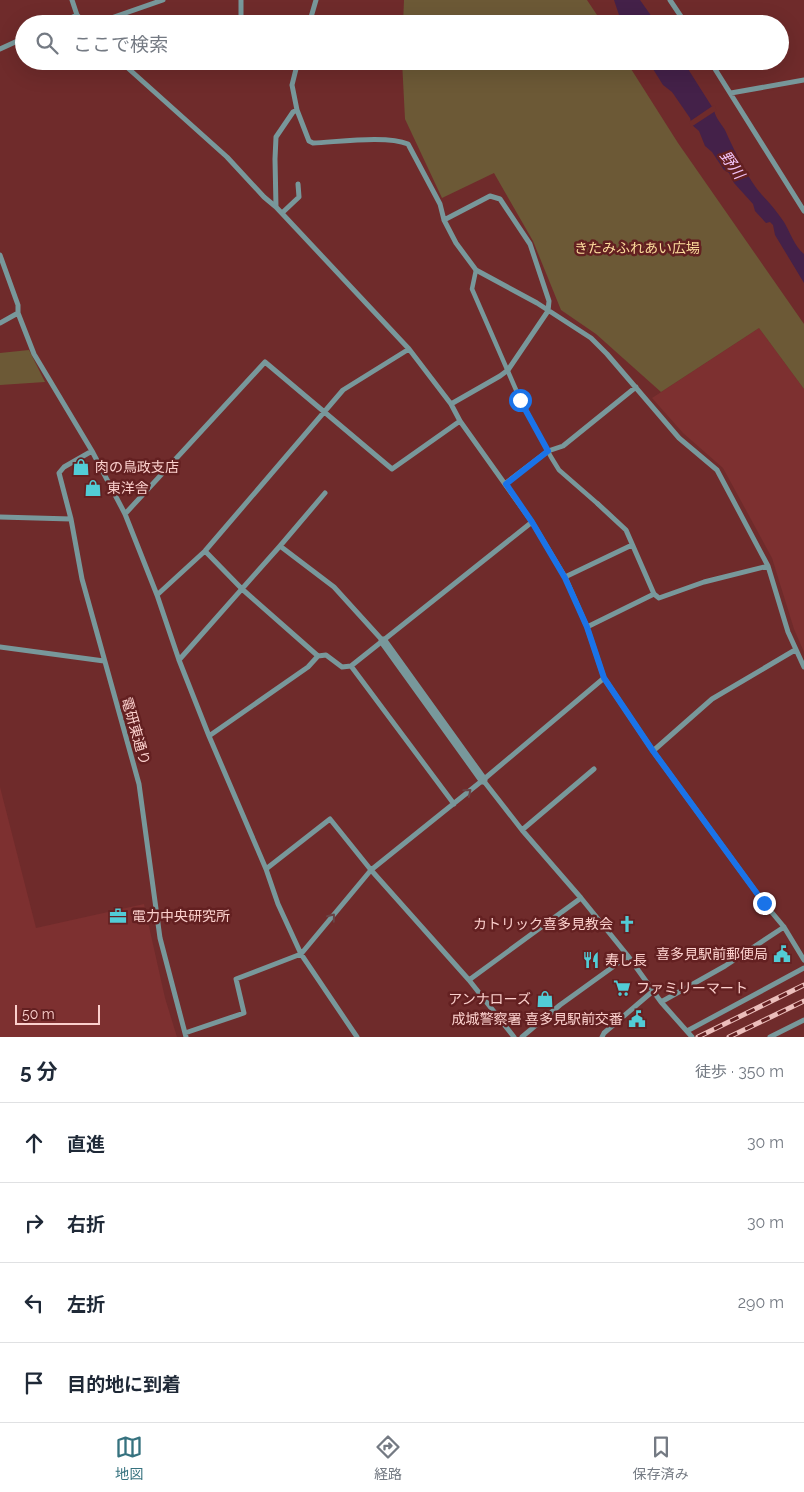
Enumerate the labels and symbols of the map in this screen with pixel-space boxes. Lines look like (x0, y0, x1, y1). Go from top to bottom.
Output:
water label: 野川 (716, 148, 749, 184)
park label: きたみふれあい広場 (574, 240, 700, 256)
route start (509, 389, 532, 412)
shop icon: 肉の鳥政支店 (71, 457, 91, 477)
place label: 肉の鳥政支店 (95, 459, 179, 475)
shop icon: 東洋舎 (83, 478, 103, 498)
place label: 東洋舎 (107, 480, 149, 496)
street label: 電研東通り (119, 695, 153, 767)
one-way arrow (462, 789, 471, 798)
route end (753, 892, 776, 915)
office icon: 電力中央研究所 (108, 906, 128, 926)
place label: 電力中央研究所 (132, 908, 230, 924)
one-way arrow (327, 913, 336, 922)
church icon: カトリック喜多見教会 (617, 914, 637, 934)
place label: カトリック喜多見教会 (473, 916, 613, 932)
public building icon: 喜多見駅前郵便局 (772, 944, 792, 964)
place label: 喜多見駅前郵便局 (656, 946, 768, 962)
restaurant icon: 寿し長 (581, 950, 601, 970)
place label: 寿し長 (605, 952, 647, 968)
supermarket icon: ファミリーマート (612, 978, 632, 998)
place label: ファミリーマート (636, 980, 748, 996)
shop icon: アンナローズ (535, 989, 555, 1009)
place label: アンナローズ (448, 991, 531, 1007)
scale bar (15, 1002, 100, 1025)
public building icon: 成城警察署 喜多見駅前交番 (627, 1009, 647, 1029)
place label: 成城警察署 喜多見駅前交番 (451, 1011, 623, 1027)

